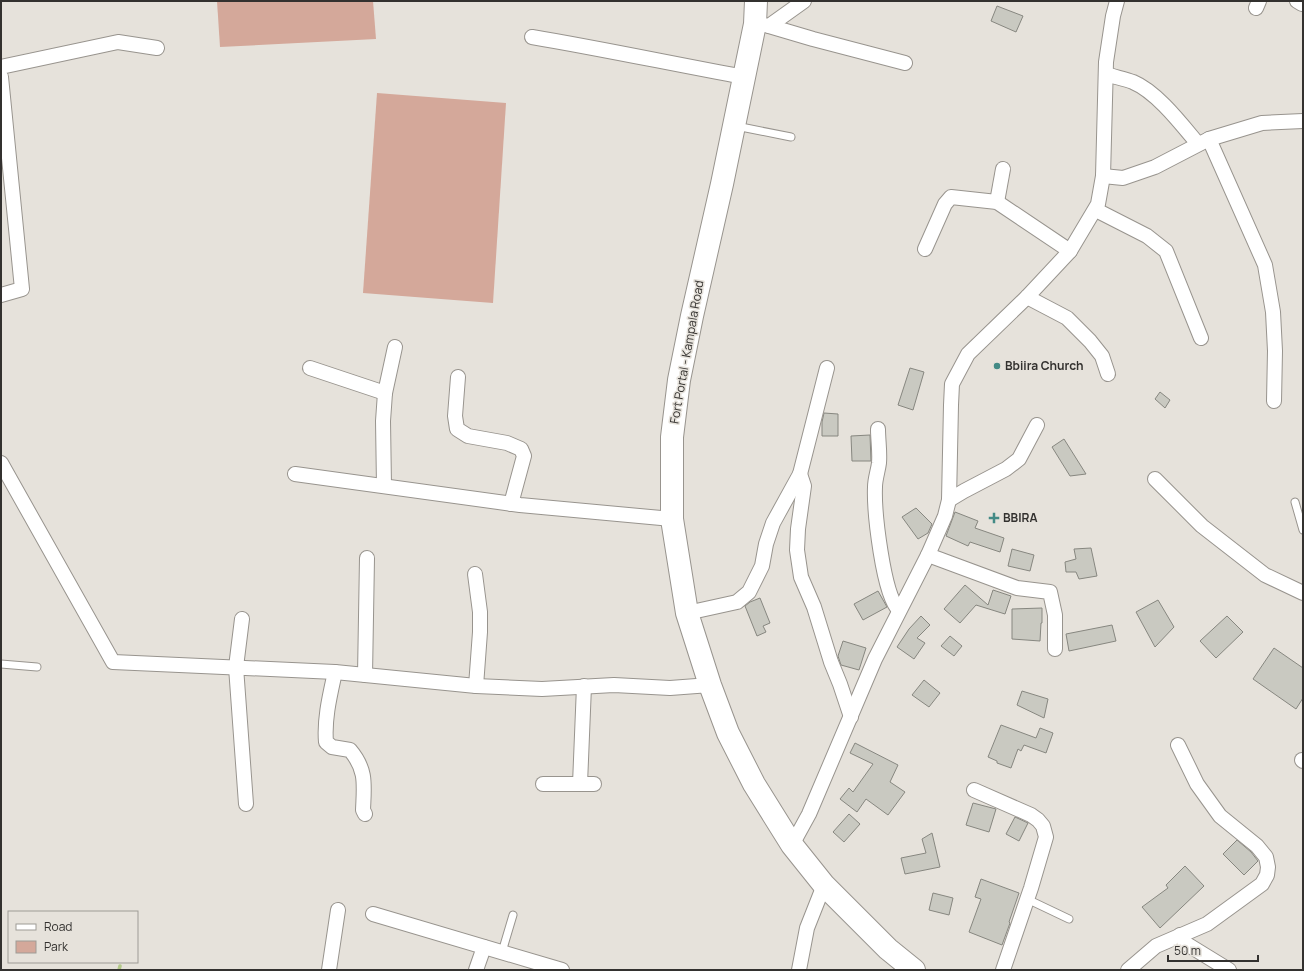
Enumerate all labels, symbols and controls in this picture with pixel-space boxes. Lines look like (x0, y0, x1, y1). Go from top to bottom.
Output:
street label: Fort Portal - Kampala Road (666, 279, 707, 425)
place label: Bbiira Church (1005, 357, 1084, 374)
marker: Bbiira Church (992, 361, 1002, 371)
place label: BBIRA (1003, 509, 1037, 526)
marker: BBIRA (988, 512, 1000, 524)
legend (8, 911, 138, 963)
text: Road (44, 918, 72, 935)
scale bar (1168, 937, 1258, 963)
text: Park (44, 938, 69, 955)
text: 50 m (1174, 942, 1201, 959)

